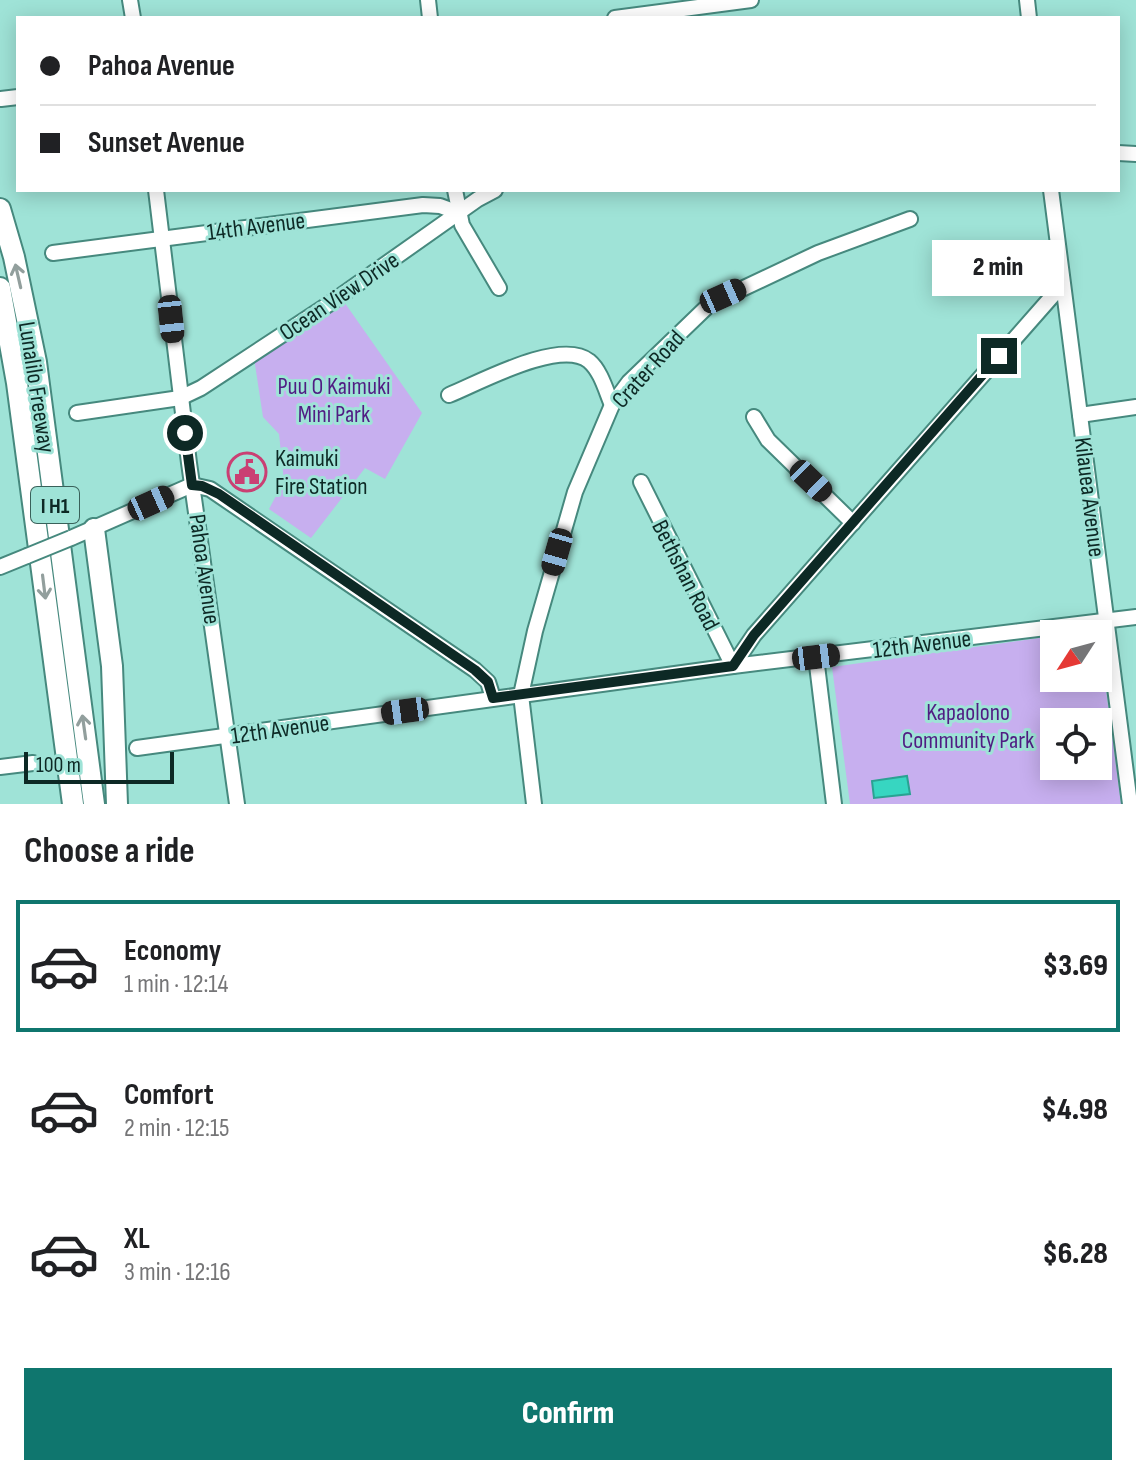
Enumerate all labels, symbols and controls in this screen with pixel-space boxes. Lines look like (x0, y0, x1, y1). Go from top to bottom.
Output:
text: Pahoa Avenue (88, 48, 235, 84)
text: Sunset Avenue (88, 125, 245, 161)
street label: 14th Avenue (205, 206, 307, 247)
callout: 2 min (933, 240, 1065, 296)
street label: Ocean View Drive (274, 246, 405, 347)
text: 2 min (973, 252, 1023, 283)
one-way arrow (10, 263, 25, 289)
car (696, 275, 750, 317)
car (157, 294, 185, 344)
street label: Lunalilo Freeway (12, 319, 61, 455)
street label: Crater Road (606, 324, 691, 414)
route end (981, 338, 1017, 374)
park label: Puu O Kaimuki Mini Park (277, 372, 391, 429)
route start (167, 415, 203, 451)
street label: Kilauea Avenue (1068, 435, 1111, 559)
place label: Kaimuki Fire Station (275, 444, 368, 501)
public building icon: Kaimuki Fire Station (226, 451, 268, 493)
car (785, 456, 837, 506)
car (124, 482, 178, 524)
road number: I H1 (31, 487, 79, 523)
street label: Pahoa Avenue (182, 512, 227, 626)
street label: Bethshan Road (645, 515, 726, 635)
car (539, 526, 575, 578)
one-way arrow (37, 574, 52, 599)
north arrow (1040, 620, 1112, 692)
map controls (1040, 620, 1112, 780)
street label: 12th Avenue (871, 624, 973, 665)
car (791, 642, 841, 672)
car (380, 696, 430, 726)
park label: Kapaolono Community Park (902, 698, 1034, 755)
street label: 12th Avenue (229, 708, 331, 751)
button: locate (1040, 708, 1112, 780)
one-way arrow (76, 715, 91, 740)
scale bar (24, 748, 174, 784)
text: 100 m (36, 752, 81, 779)
text: Choose a ride (24, 830, 195, 873)
icon: car (28, 930, 100, 1002)
text: Economy (124, 933, 221, 969)
text: $3.69 (1043, 948, 1108, 984)
text: 1 min · 12:14 (124, 969, 228, 1000)
icon: car (28, 1074, 100, 1146)
text: Comfort (124, 1077, 214, 1113)
text: $4.98 (1042, 1092, 1108, 1128)
text: 2 min · 12:15 (124, 1113, 229, 1144)
icon: car (28, 1218, 100, 1290)
text: XL (124, 1221, 150, 1257)
text: $6.28 (1042, 1236, 1108, 1272)
text: 3 min · 12:16 (124, 1257, 231, 1288)
button: Confirm (24, 1368, 1112, 1460)

